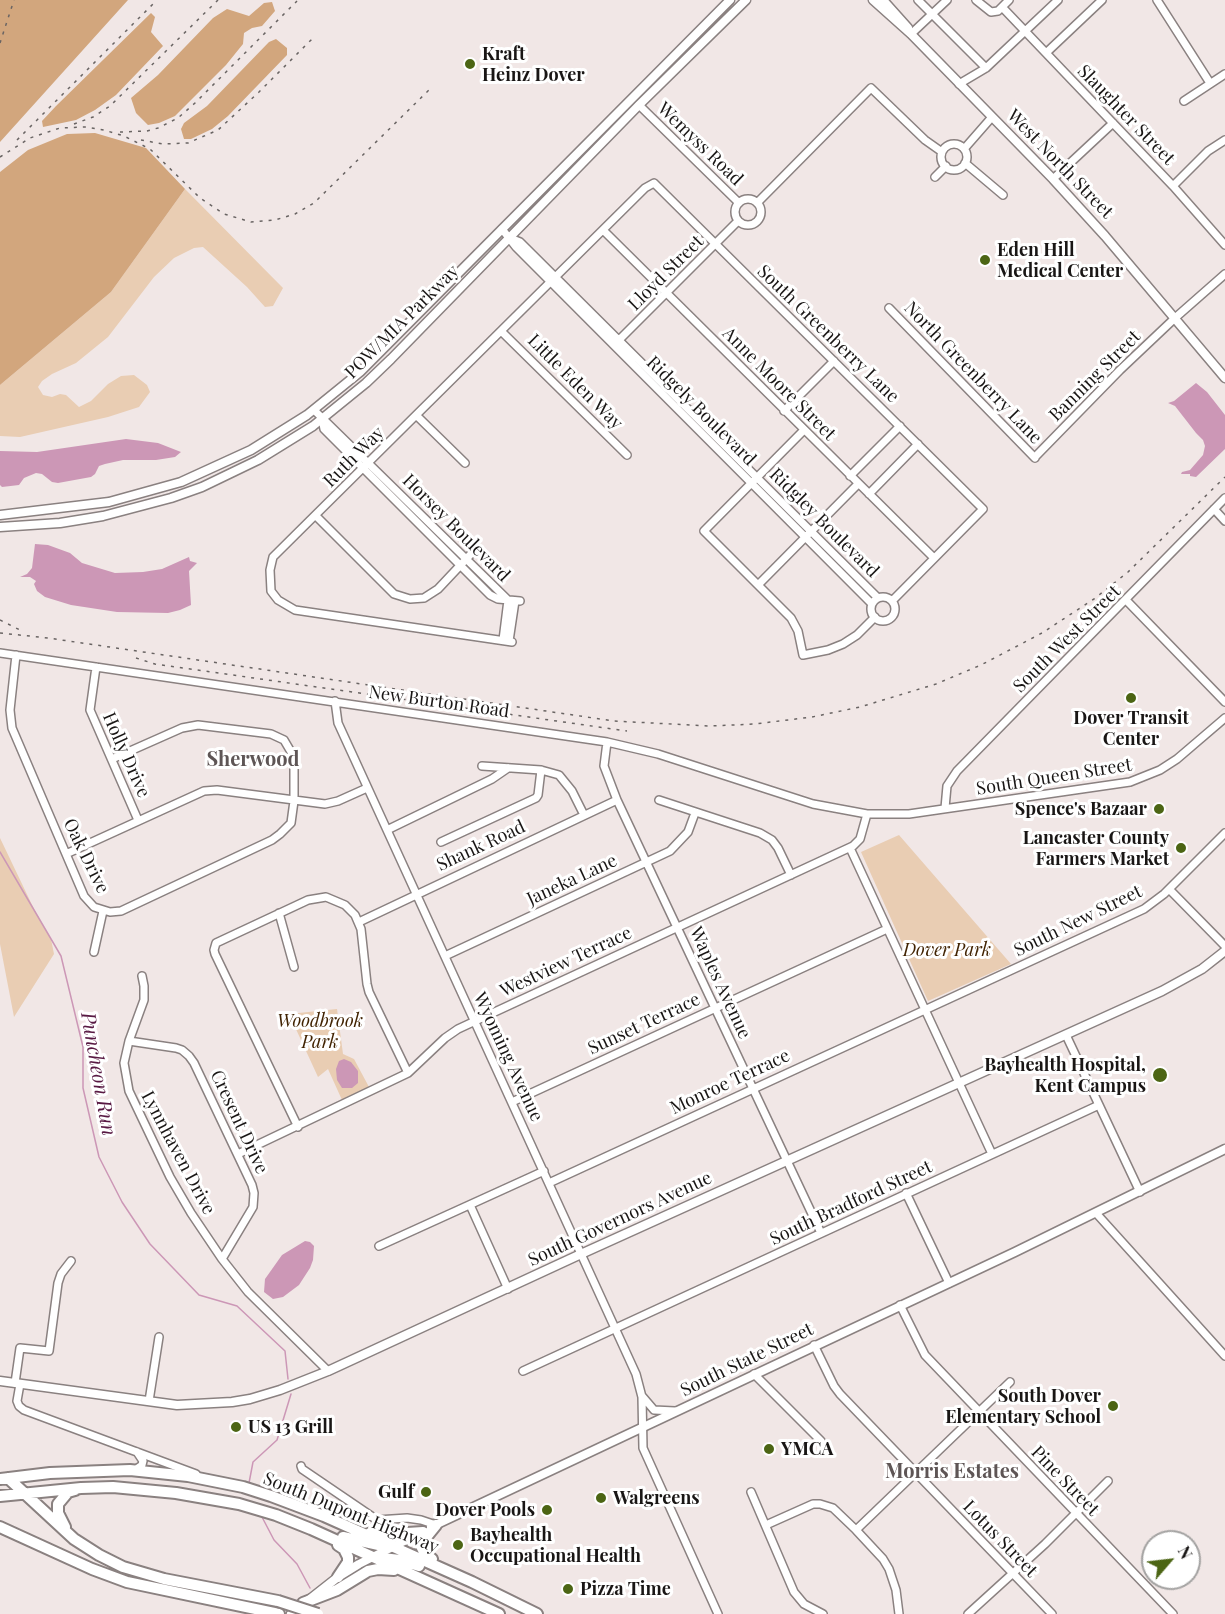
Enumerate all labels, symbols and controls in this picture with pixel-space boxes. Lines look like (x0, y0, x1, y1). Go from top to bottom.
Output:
place label: Kraft Heinz Dover (482, 43, 585, 86)
marker: Kraft Heinz Dover (463, 57, 477, 71)
street label: Slaughter Street (1073, 60, 1179, 170)
street label: Wemyss Road (653, 98, 747, 190)
street label: West North Street (1003, 105, 1117, 223)
street label: Lloyd Street (624, 231, 708, 315)
place label: Eden Hill Medical Center (997, 239, 1123, 282)
marker: Eden Hill Medical Center (978, 253, 992, 267)
street label: POW/MIA Parkway (341, 261, 463, 383)
street label: South Greenberry Lane (753, 261, 903, 407)
street label: North Greenberry Lane (900, 297, 1046, 449)
street label: Anne Moore Street (718, 323, 840, 445)
street label: Banning Street (1045, 326, 1145, 426)
street label: Little Eden Way (523, 330, 627, 434)
street label: Ridgely Boulevard (642, 352, 760, 470)
street label: Ruth Way (319, 422, 389, 492)
street label: Ridgley Boulevard (765, 464, 883, 582)
street label: Horsey Boulevard (398, 470, 514, 586)
street label: South West Street (1009, 581, 1125, 697)
street label: New Burton Road (367, 681, 511, 723)
marker: Dover Transit Center (1124, 691, 1138, 705)
place label: Dover Transit Center (1073, 707, 1189, 750)
street label: Holly Drive (98, 709, 154, 801)
district label: Sherwood (206, 748, 300, 772)
street label: South Queen Street (975, 754, 1133, 800)
place label: Spence's Bazaar (1015, 798, 1147, 820)
marker: Spence's Bazaar (1152, 802, 1166, 816)
street label: Oak Drive (59, 815, 113, 897)
street label: Shank Road (433, 816, 529, 876)
place label: Lancaster County Farmers Market (1023, 827, 1169, 870)
marker: Lancaster County Farmers Market (1174, 841, 1188, 855)
street label: Janeka Lane (524, 850, 620, 910)
street label: South New Street (1011, 881, 1145, 961)
street label: Westview Terrace (497, 922, 635, 1002)
street label: Waples Avenue (685, 924, 755, 1042)
park label: Dover Park (903, 939, 991, 961)
street label: Wyoming Avenue (469, 989, 547, 1125)
street label: Sunset Terrace (584, 989, 704, 1059)
water label: Puncheon Run (75, 1010, 121, 1138)
park label: Woodbrook Park (277, 1010, 363, 1052)
street label: Monroe Terrace (667, 1045, 793, 1119)
place label: Bayhealth Hospital, Kent Campus (984, 1054, 1146, 1096)
marker: Bayhealth Hospital, Kent Campus (1151, 1066, 1169, 1084)
street label: Cresent Drive (206, 1067, 272, 1177)
street label: Lynnhaven Drive (136, 1088, 220, 1218)
street label: South Bradford Street (766, 1156, 936, 1250)
street label: South Governors Avenue (525, 1167, 715, 1271)
street label: South State Street (677, 1319, 817, 1401)
place label: South Dover Elementary School (945, 1385, 1101, 1428)
marker: South Dover Elementary School (1106, 1399, 1120, 1413)
place label: US 13 Grill (248, 1416, 333, 1438)
marker: US 13 Grill (229, 1420, 243, 1434)
place label: YMCA (781, 1438, 833, 1460)
marker: YMCA (762, 1442, 776, 1456)
street label: Pine Street (1027, 1442, 1103, 1520)
district label: Morris Estates (885, 1460, 1019, 1484)
street label: South Dupont Highway (260, 1468, 442, 1558)
place label: Gulf (378, 1481, 414, 1503)
marker: Gulf (419, 1485, 433, 1499)
place label: Walgreens (613, 1487, 700, 1509)
marker: Walgreens (594, 1491, 608, 1505)
street label: Lotus Street (958, 1496, 1042, 1582)
place label: Dover Pools (435, 1499, 535, 1521)
marker: Dover Pools (540, 1503, 554, 1517)
place label: Bayhealth Occupational Health (470, 1524, 641, 1567)
north arrow (1141, 1530, 1201, 1590)
marker: Bayhealth Occupational Health (451, 1538, 465, 1552)
text: N (1174, 1542, 1198, 1562)
place label: Pizza Time (580, 1578, 671, 1600)
marker: Pizza Time (561, 1582, 575, 1596)

